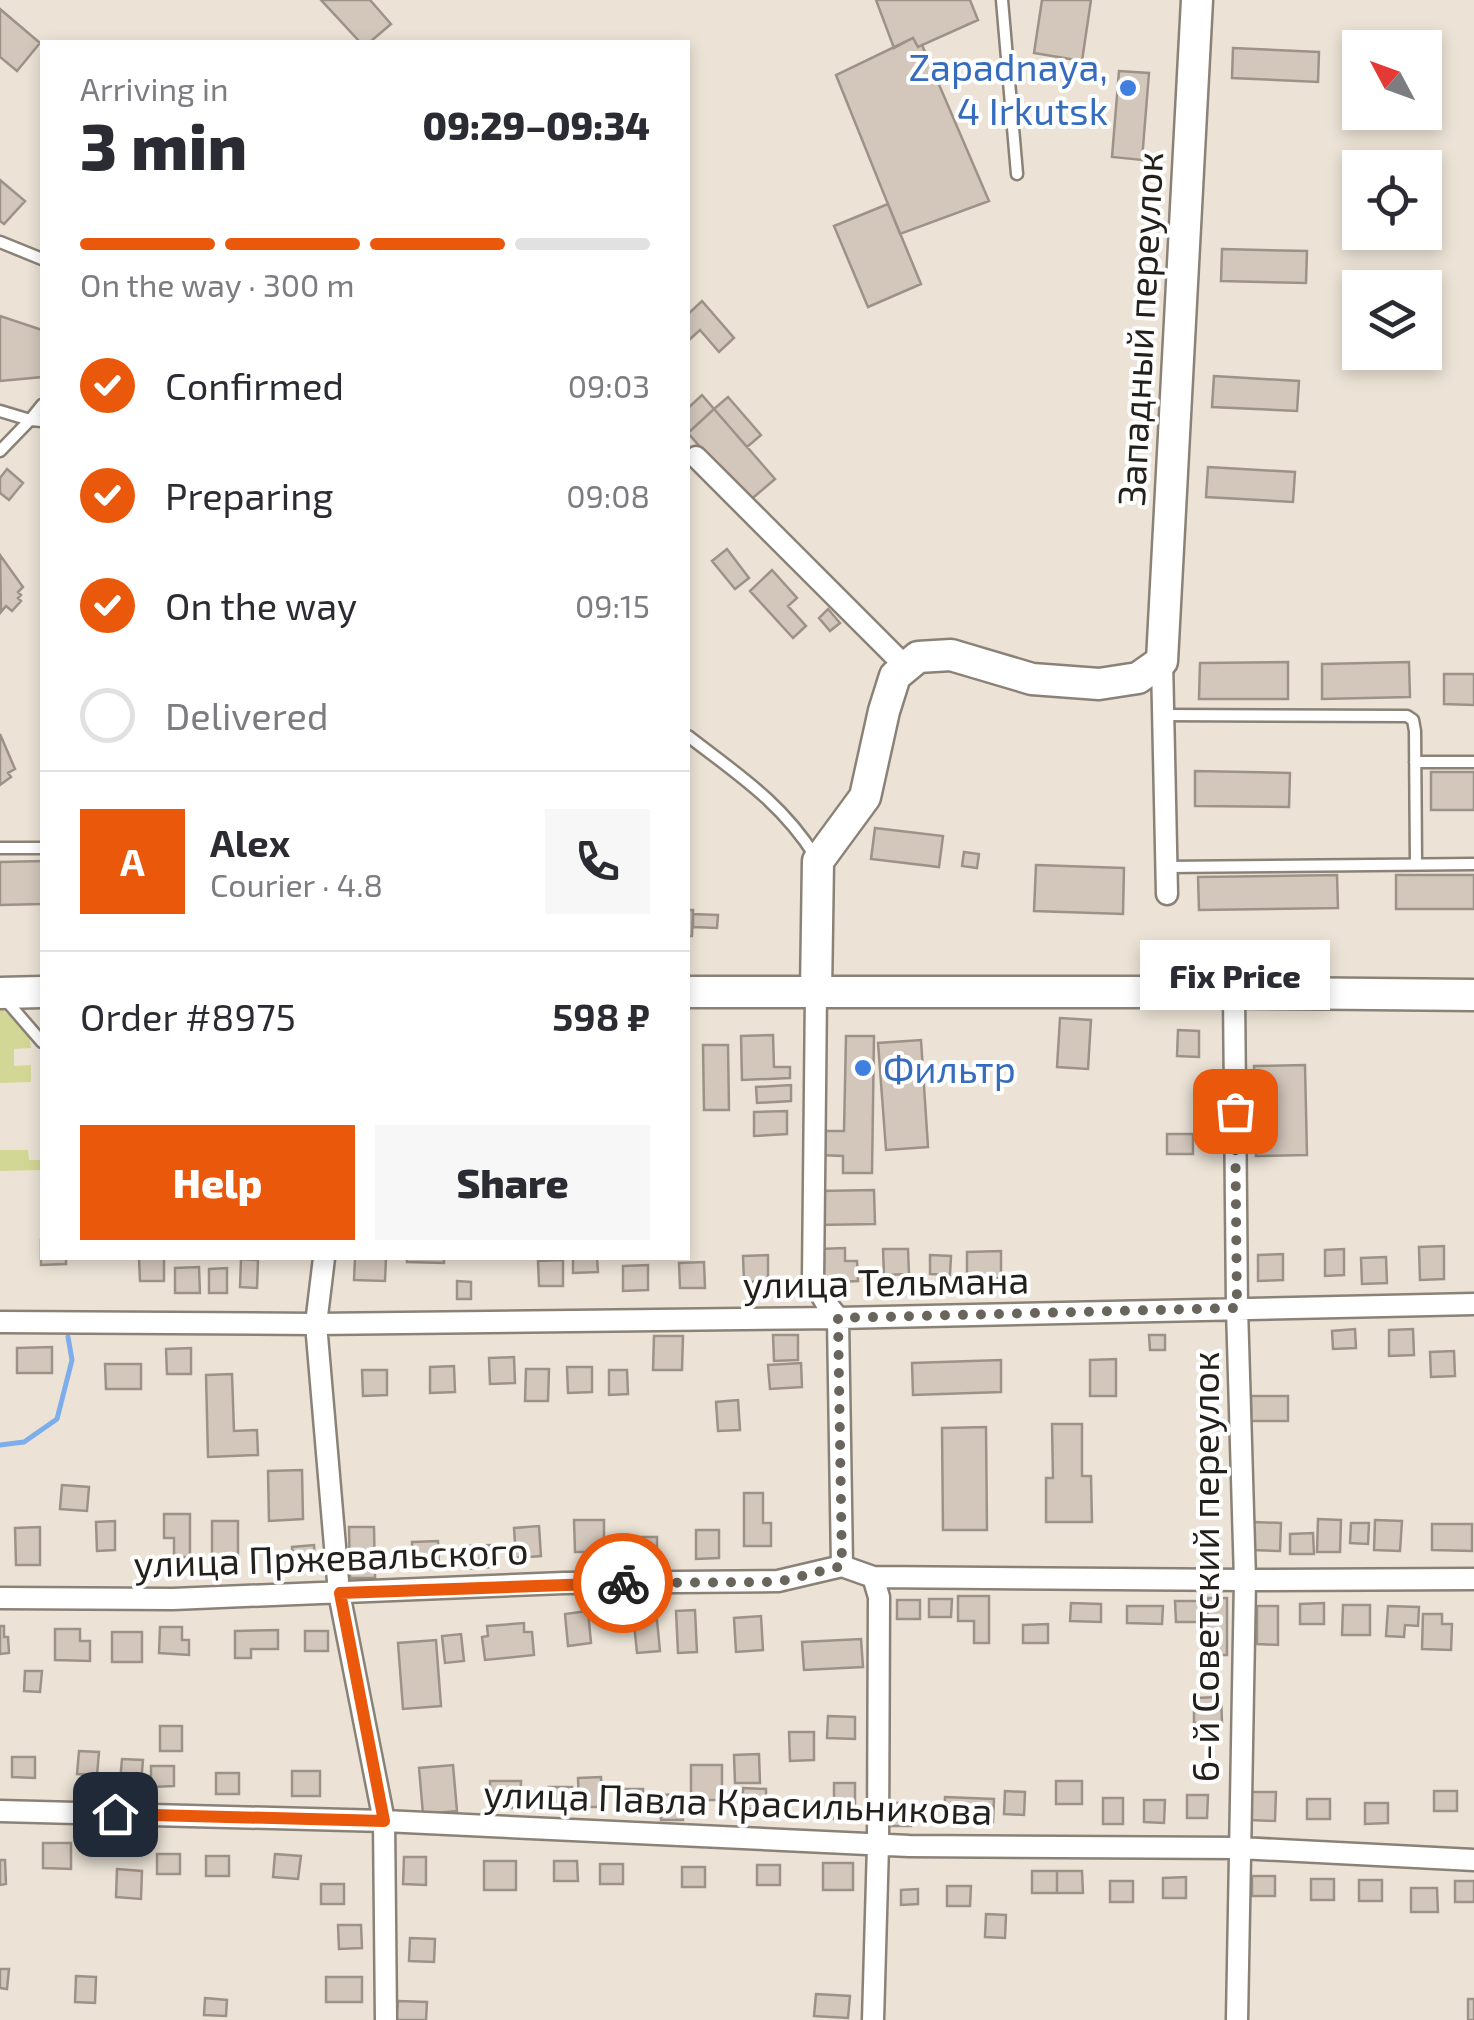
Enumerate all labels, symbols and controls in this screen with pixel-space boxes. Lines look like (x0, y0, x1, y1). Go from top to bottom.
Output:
north arrow (1342, 30, 1442, 130)
map controls (1342, 30, 1442, 370)
place label: Zapadnaya, 4 Irkutsk (909, 43, 1108, 133)
text: Arriving in (80, 69, 229, 107)
marker: Zapadnaya, 4 Irkutsk (1117, 77, 1139, 99)
text: 09:29–09:34 (423, 102, 650, 148)
text: 3 min (80, 105, 247, 183)
button: locate (1342, 150, 1442, 250)
street label: Западный переулок (1107, 151, 1171, 507)
text: On the way · 300 m (80, 265, 354, 303)
button: layers (1342, 270, 1442, 370)
icon: check (80, 358, 135, 413)
text: Confirmed (165, 362, 344, 408)
text: 09:03 (568, 366, 650, 404)
icon: check (80, 468, 135, 523)
text: Preparing (165, 472, 333, 518)
text: 09:08 (566, 476, 650, 514)
icon: check (80, 578, 135, 633)
text: On the way (165, 582, 357, 628)
text: 09:15 (575, 586, 650, 624)
text: Delivered (165, 692, 329, 738)
button: phone (545, 809, 650, 914)
text: Alex (210, 819, 290, 865)
text: A (120, 838, 145, 884)
text: Courier · 4.8 (210, 865, 383, 903)
callout: Fix Price (1140, 941, 1330, 1011)
text: Fix Price (1169, 956, 1301, 994)
text: Order #8975 (80, 993, 296, 1039)
text: 598 ₽ (552, 993, 650, 1039)
place label: Фильтр (883, 1045, 1016, 1091)
marker: Фильтр (852, 1057, 874, 1079)
pin (1193, 1069, 1278, 1154)
icon: bag (1208, 1084, 1263, 1139)
button: Help (80, 1125, 355, 1240)
button: Share (375, 1125, 650, 1240)
street label: улица Тельмана (742, 1256, 1030, 1306)
street label: 6-й Советский переулок (1181, 1351, 1227, 1783)
street label: улица Пржевальского (133, 1526, 529, 1586)
courier (573, 1533, 673, 1633)
icon: bike (596, 1556, 651, 1611)
street label: улица Павла Красильникова (483, 1769, 993, 1833)
pin (73, 1772, 158, 1857)
icon: home (88, 1787, 143, 1842)

